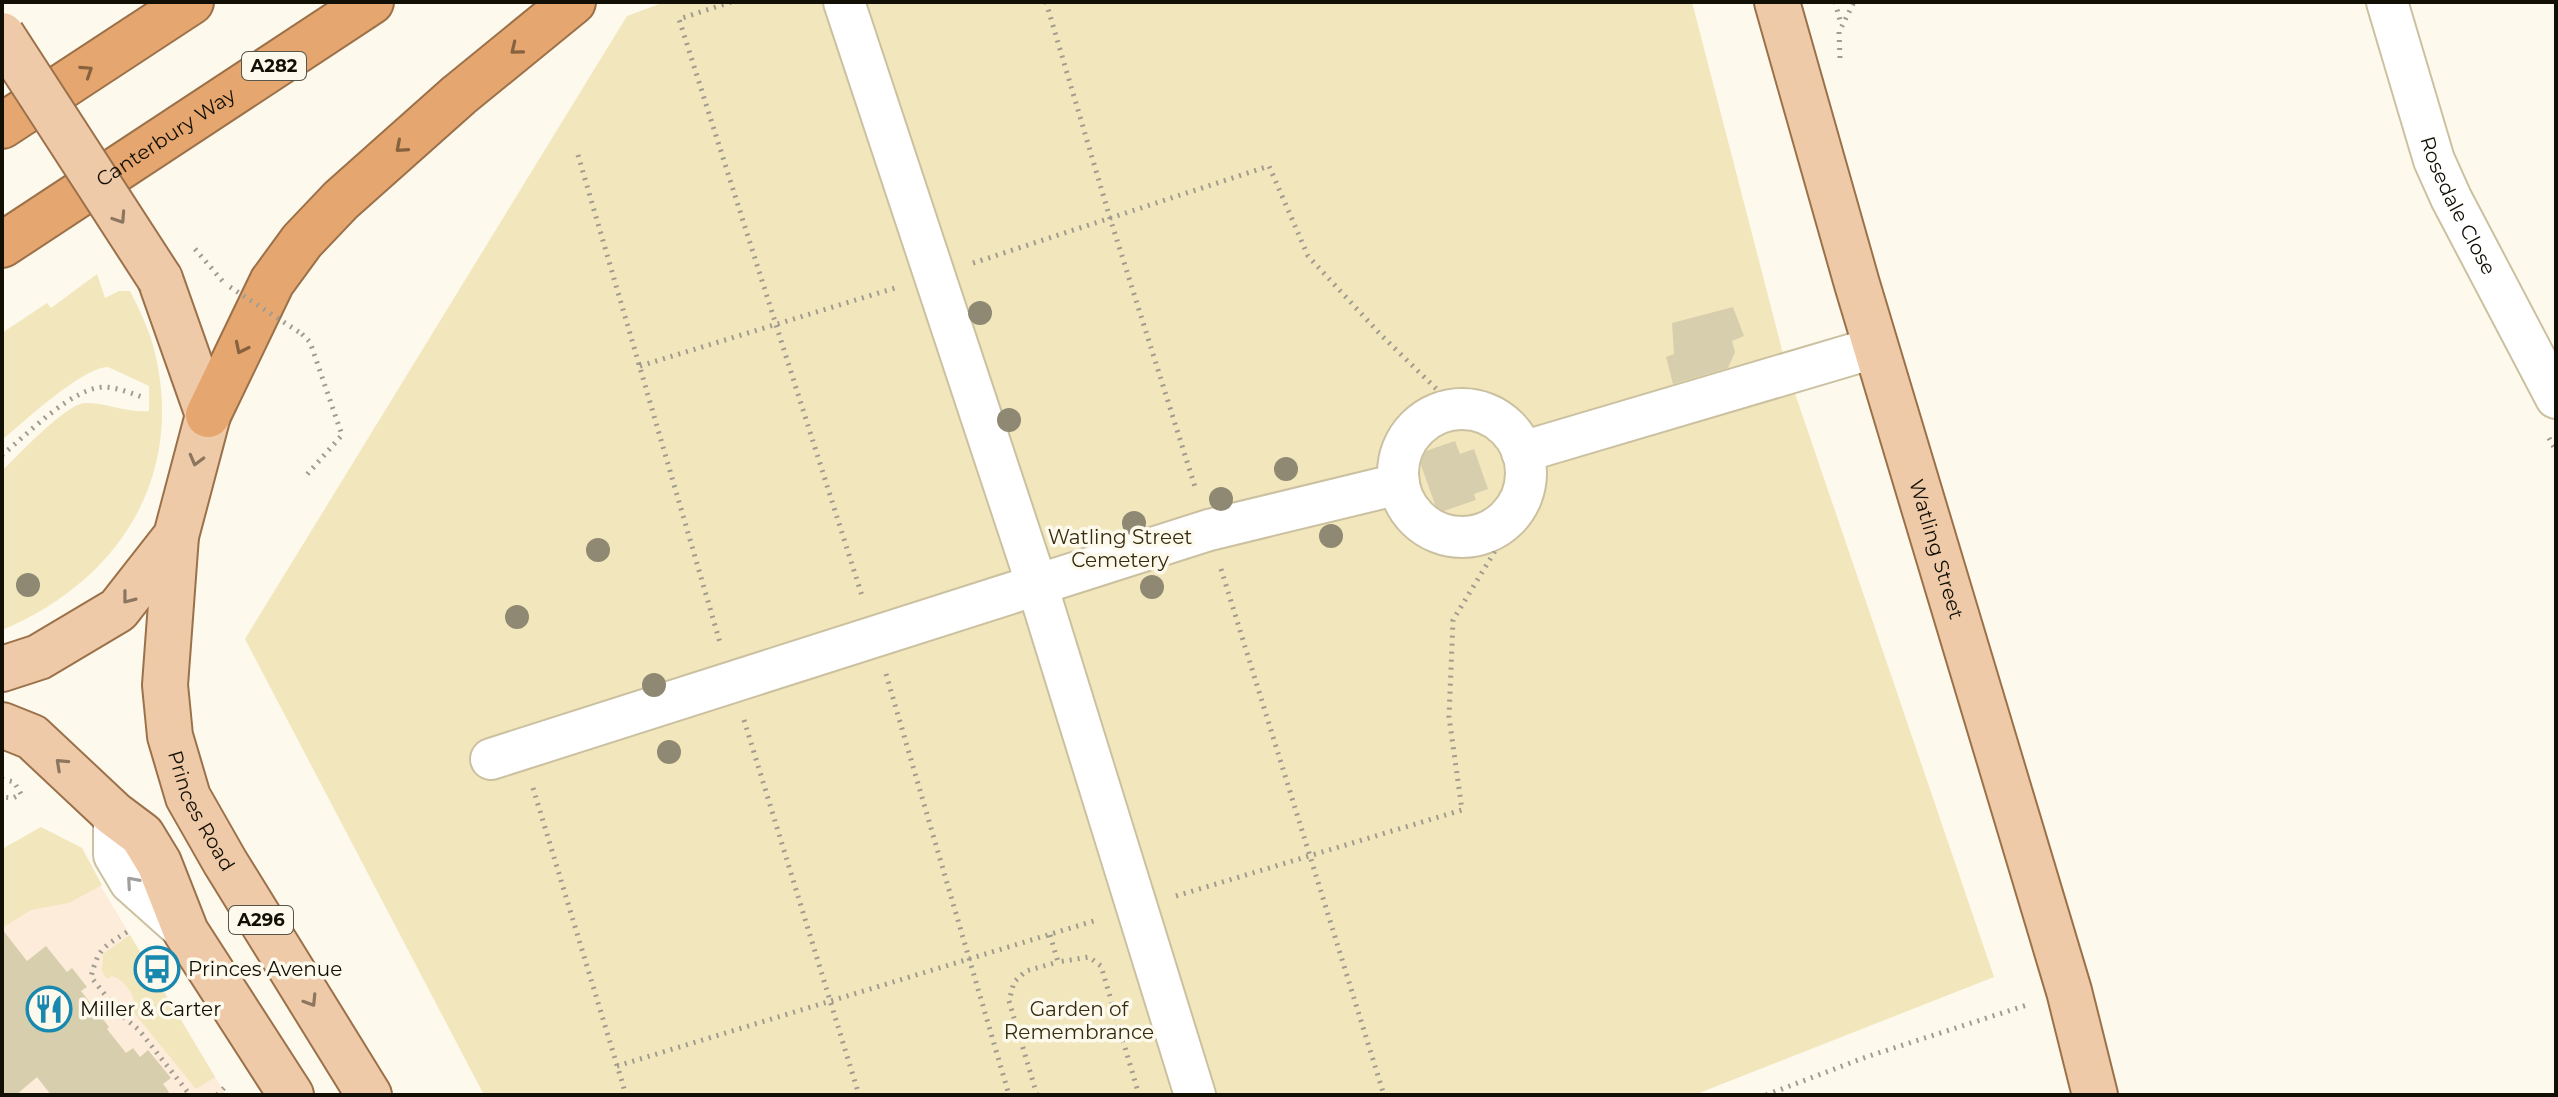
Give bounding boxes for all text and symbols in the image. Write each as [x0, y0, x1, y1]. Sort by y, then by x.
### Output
one-way arrow [511, 39, 525, 54]
road number: A282 [242, 52, 306, 80]
one-way arrow [78, 65, 93, 80]
street label: Canterbury Way [92, 83, 240, 192]
street label: Rosedale Close [2416, 133, 2501, 279]
one-way arrow [395, 137, 410, 152]
one-way arrow [111, 210, 126, 224]
one-way arrow [235, 339, 250, 354]
one-way arrow [189, 452, 205, 466]
street label: Watling Street [1904, 476, 1969, 622]
park label: Watling Street Cemetery [1048, 525, 1192, 572]
one-way arrow [124, 589, 138, 604]
street label: Princes Road [163, 748, 240, 876]
one-way arrow [56, 759, 70, 774]
one-way arrow [127, 876, 142, 891]
road number: A296 [229, 906, 293, 934]
bus stop icon: Princes Avenue [133, 945, 181, 993]
place label: Princes Avenue [188, 957, 342, 981]
restaurant icon: Miller & Carter [25, 985, 73, 1033]
one-way arrow [302, 992, 317, 1007]
place label: Miller & Carter [80, 997, 221, 1021]
park label: Garden of Remembrance [1004, 997, 1154, 1044]

